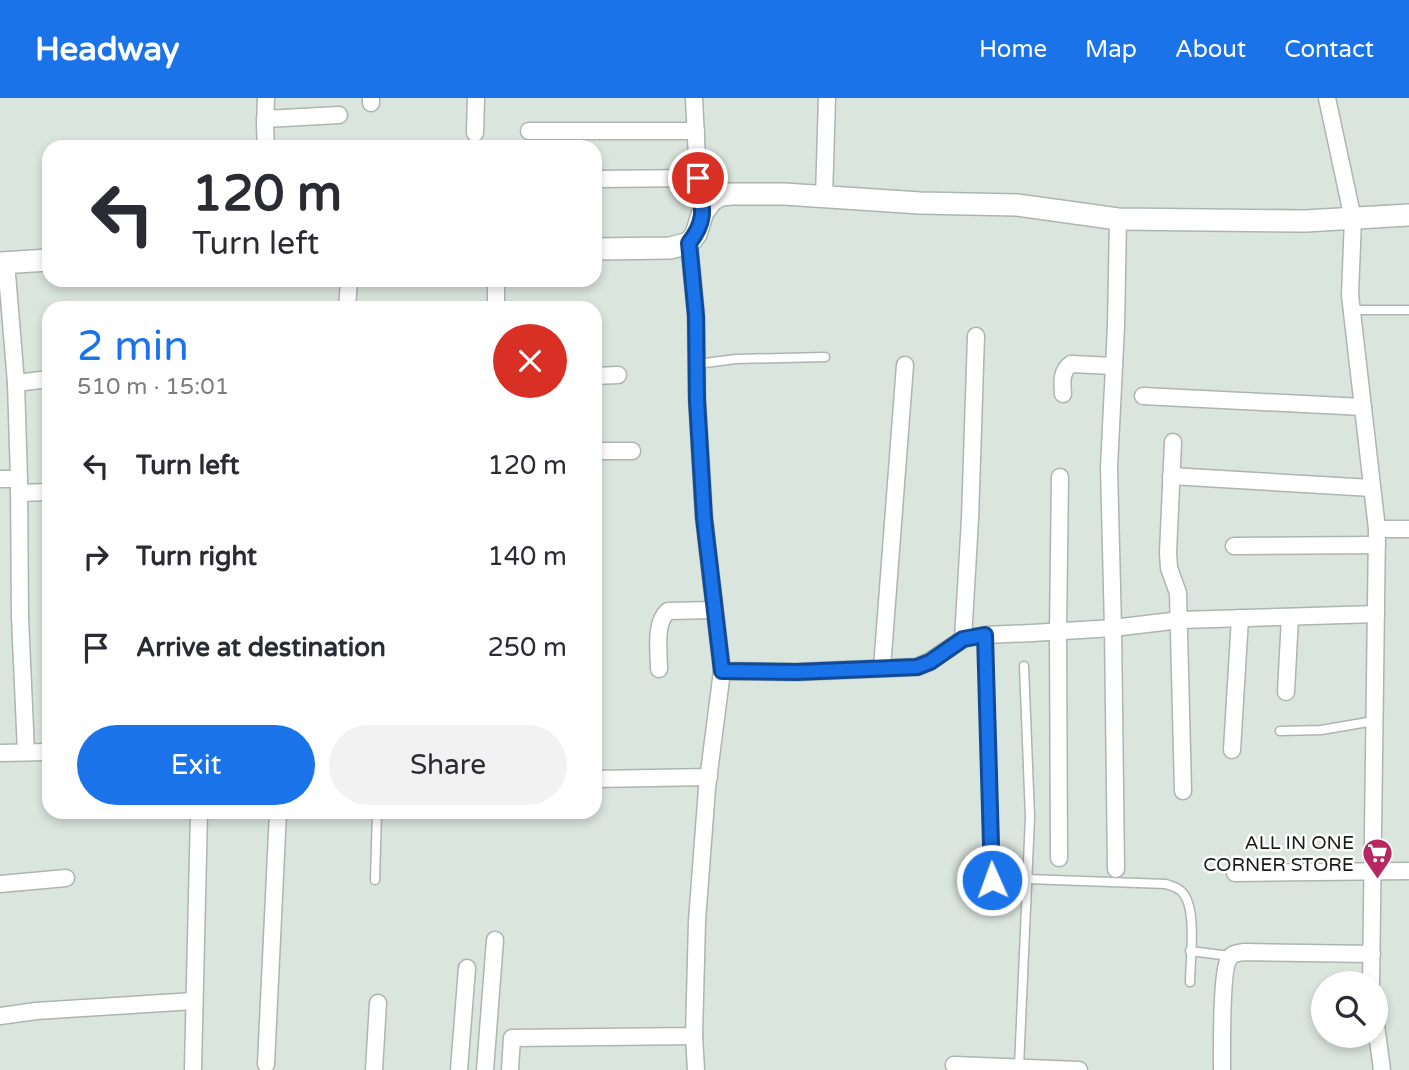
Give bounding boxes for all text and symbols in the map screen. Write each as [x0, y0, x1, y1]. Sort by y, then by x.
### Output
text: Headway [35, 30, 179, 69]
text: Home [979, 35, 1047, 64]
text: Map [1085, 35, 1137, 64]
text: About [1175, 35, 1246, 64]
text: Contact [1284, 35, 1374, 64]
pin [668, 148, 728, 208]
icon: arrive [679, 159, 717, 197]
text: 120 m [192, 165, 342, 224]
icon: left [77, 168, 168, 259]
text: Turn left [192, 225, 319, 263]
text: 2 min [77, 321, 189, 372]
button: close [493, 324, 567, 398]
text: 510 m · 15:01 [77, 373, 229, 401]
icon: left [77, 447, 115, 485]
text: Turn left [136, 450, 239, 481]
text: 120 m [487, 450, 567, 481]
icon: right [77, 538, 115, 576]
text: Turn right [136, 541, 257, 572]
text: 140 m [487, 541, 567, 572]
icon: arrive [77, 629, 115, 667]
text: Arrive at destination [136, 632, 386, 663]
text: 250 m [487, 632, 567, 663]
button: Exit [77, 725, 315, 805]
button: Share [329, 725, 567, 805]
place label: ALL IN ONE CORNER STORE [1203, 832, 1354, 876]
supermarket icon: ALL IN ONE CORNER STORE [1360, 836, 1394, 880]
position arrow [955, 843, 1029, 917]
map controls [1311, 971, 1388, 1048]
button: search [1311, 971, 1388, 1048]

